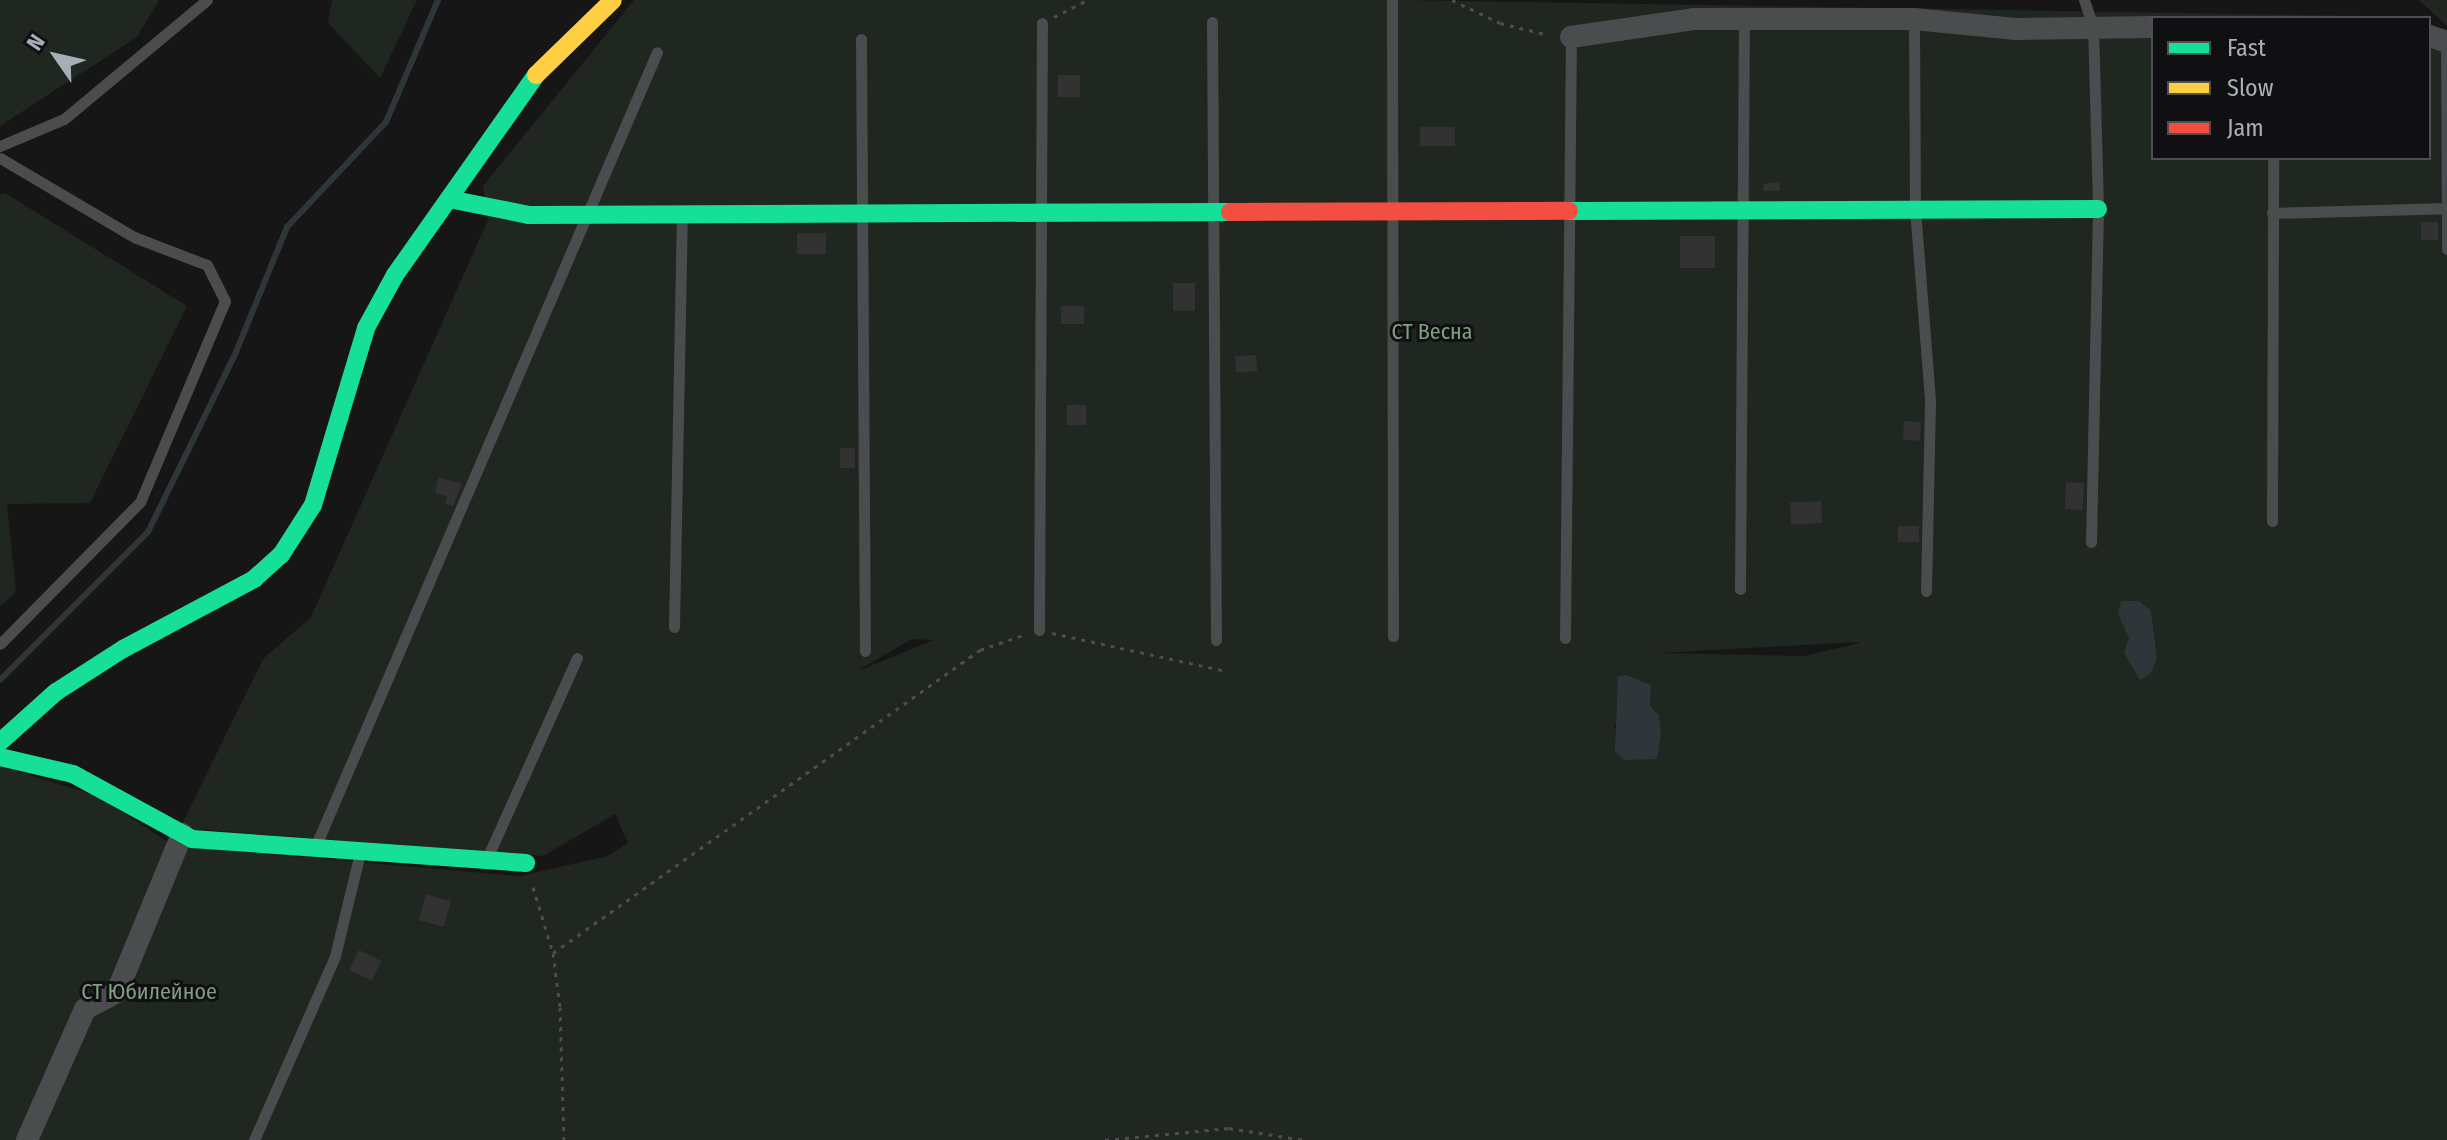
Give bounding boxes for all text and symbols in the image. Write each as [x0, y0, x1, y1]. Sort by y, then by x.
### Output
north arrow [16, 16, 96, 96]
legend [2151, 16, 2431, 160]
text: N [21, 29, 51, 55]
text: Fast [2227, 34, 2266, 62]
text: Slow [2227, 74, 2273, 102]
text: Jam [2227, 114, 2264, 142]
park label: СТ Весна [1391, 319, 1473, 345]
park label: СТ Юбилейное [81, 979, 217, 1005]

